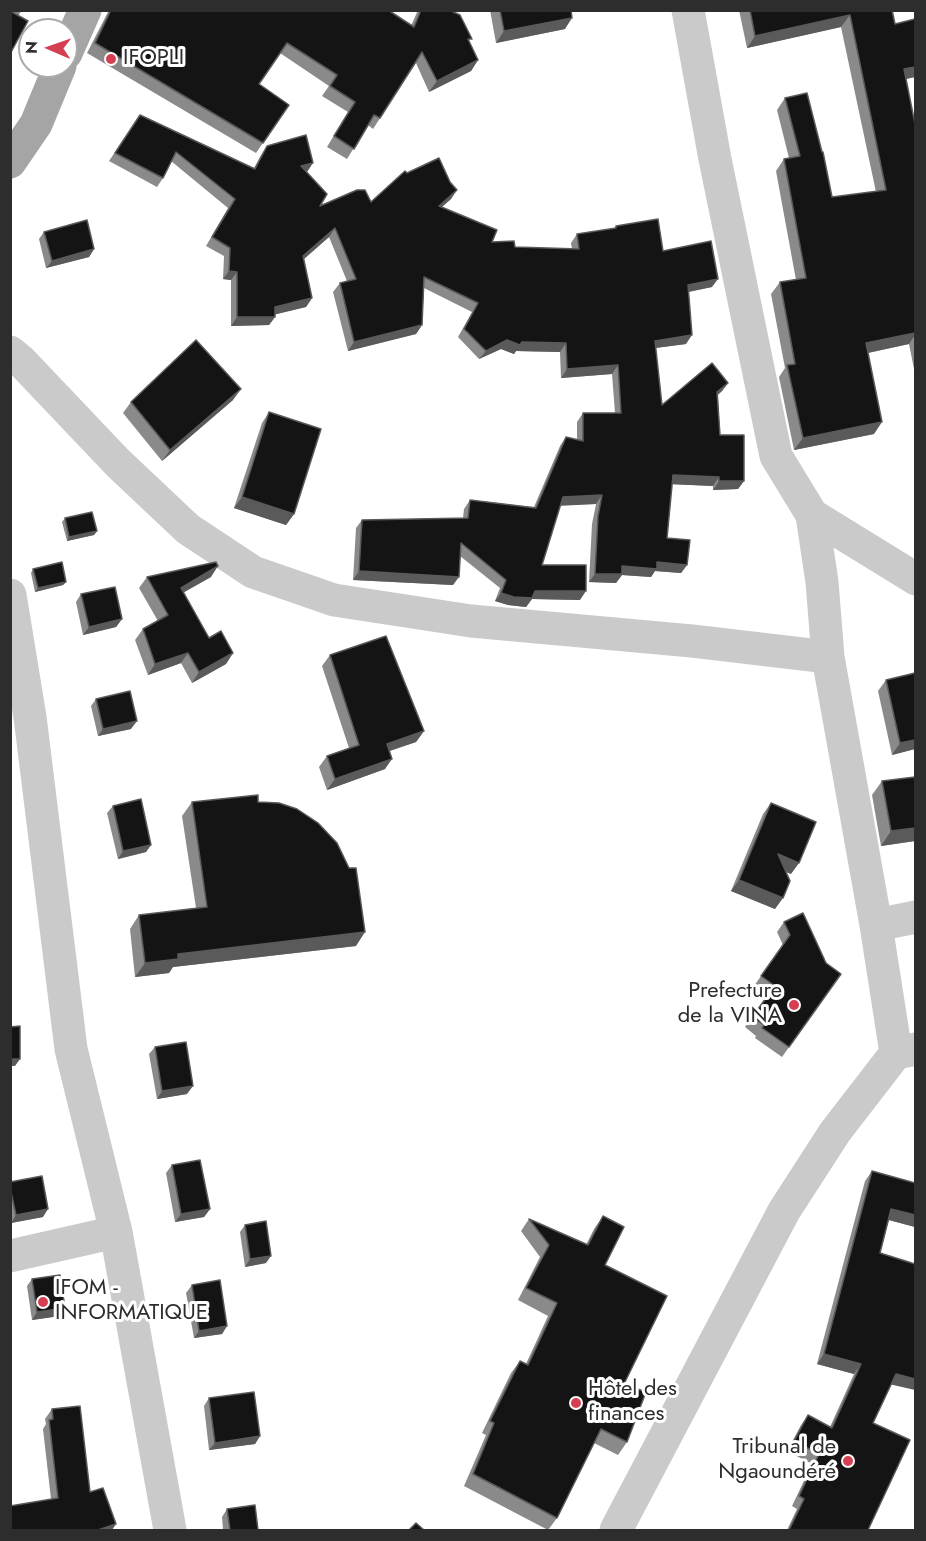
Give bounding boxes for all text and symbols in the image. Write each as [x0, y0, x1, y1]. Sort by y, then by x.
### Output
north arrow [18, 18, 78, 78]
text: N [20, 41, 43, 54]
place label: IFOPLI [123, 46, 184, 72]
marker: IFOPLI [104, 52, 118, 66]
place label: Prefecture de la VINA [678, 979, 782, 1030]
marker: Prefecture de la VINA [787, 998, 801, 1012]
place label: IFOM - INFORMATIQUE [55, 1276, 208, 1328]
marker: IFOM - INFORMATIQUE [36, 1295, 50, 1309]
place label: Hôtel des finances [588, 1377, 677, 1428]
marker: Hôtel des finances [569, 1396, 583, 1410]
place label: Tribunal de Ngaoundéré [718, 1435, 836, 1486]
marker: Tribunal de Ngaoundéré [841, 1454, 855, 1468]

